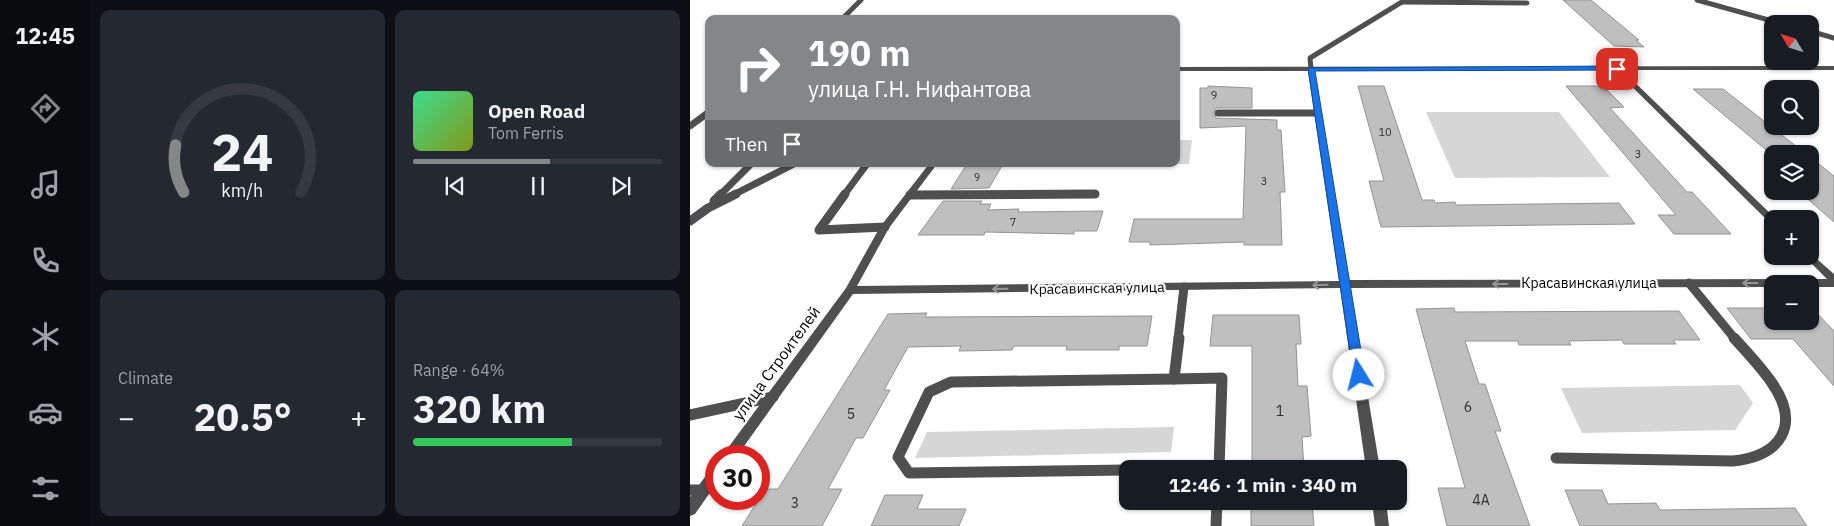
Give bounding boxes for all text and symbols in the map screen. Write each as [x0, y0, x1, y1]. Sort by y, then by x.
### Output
north arrow [1764, 15, 1819, 70]
map controls [1764, 15, 1819, 330]
text: 12:45 [15, 21, 75, 50]
text: 190 m [808, 30, 911, 76]
icon: right [725, 35, 790, 100]
pin [1596, 48, 1638, 90]
icon: arrive [1603, 55, 1631, 83]
text: улица Г.Н. Нифантова [808, 74, 1031, 103]
button: search [1764, 80, 1819, 135]
house number: 9 [1211, 88, 1217, 102]
icon: directions [28, 91, 63, 126]
text: Open Road [488, 99, 585, 123]
text: 24 [211, 118, 274, 185]
text: Tom Ferris [488, 123, 564, 143]
house number: 10 [1378, 125, 1392, 139]
icon: arrive [778, 130, 806, 158]
text: Then [725, 132, 768, 156]
button: layers [1764, 145, 1819, 200]
house number: 3 [1635, 147, 1641, 161]
icon: music [28, 167, 63, 202]
house number: 9 [974, 170, 980, 184]
icon: previous [441, 172, 469, 200]
icon: pause [524, 172, 552, 200]
icon: next [607, 172, 635, 200]
house number: 3 [1261, 174, 1267, 188]
text: km/h [222, 179, 264, 202]
button: + [1764, 210, 1819, 265]
house number: 7 [1010, 215, 1016, 229]
icon: phone [28, 243, 63, 278]
street label: Красавинская улица [1521, 274, 1657, 292]
button: − [1764, 275, 1819, 330]
street label: Красавинская улица [1029, 278, 1165, 298]
one-way arrow [1743, 278, 1759, 288]
one-way arrow [1493, 279, 1509, 289]
one-way arrow [1313, 280, 1329, 289]
one-way arrow [993, 284, 1009, 294]
street label: улица Строителей [728, 302, 824, 424]
icon: climate [28, 319, 63, 354]
position arrow [1332, 348, 1384, 400]
text: Range · 64% [413, 360, 505, 380]
text: Climate [118, 368, 173, 388]
text: 320 km [413, 384, 546, 433]
text: 20.5° [193, 392, 292, 441]
icon: car [28, 395, 63, 430]
house number: 6 [1464, 398, 1472, 416]
text: − [118, 399, 135, 436]
text: + [350, 399, 367, 436]
house number: 1 [1276, 402, 1284, 420]
house number: 5 [847, 405, 855, 423]
speed limit sign: 30 [705, 445, 770, 510]
icon: filters [28, 471, 63, 506]
text: 12:46 · 1 min · 340 m [1169, 473, 1357, 497]
house number: 4А [1472, 491, 1490, 509]
house number: 3 [791, 494, 799, 512]

